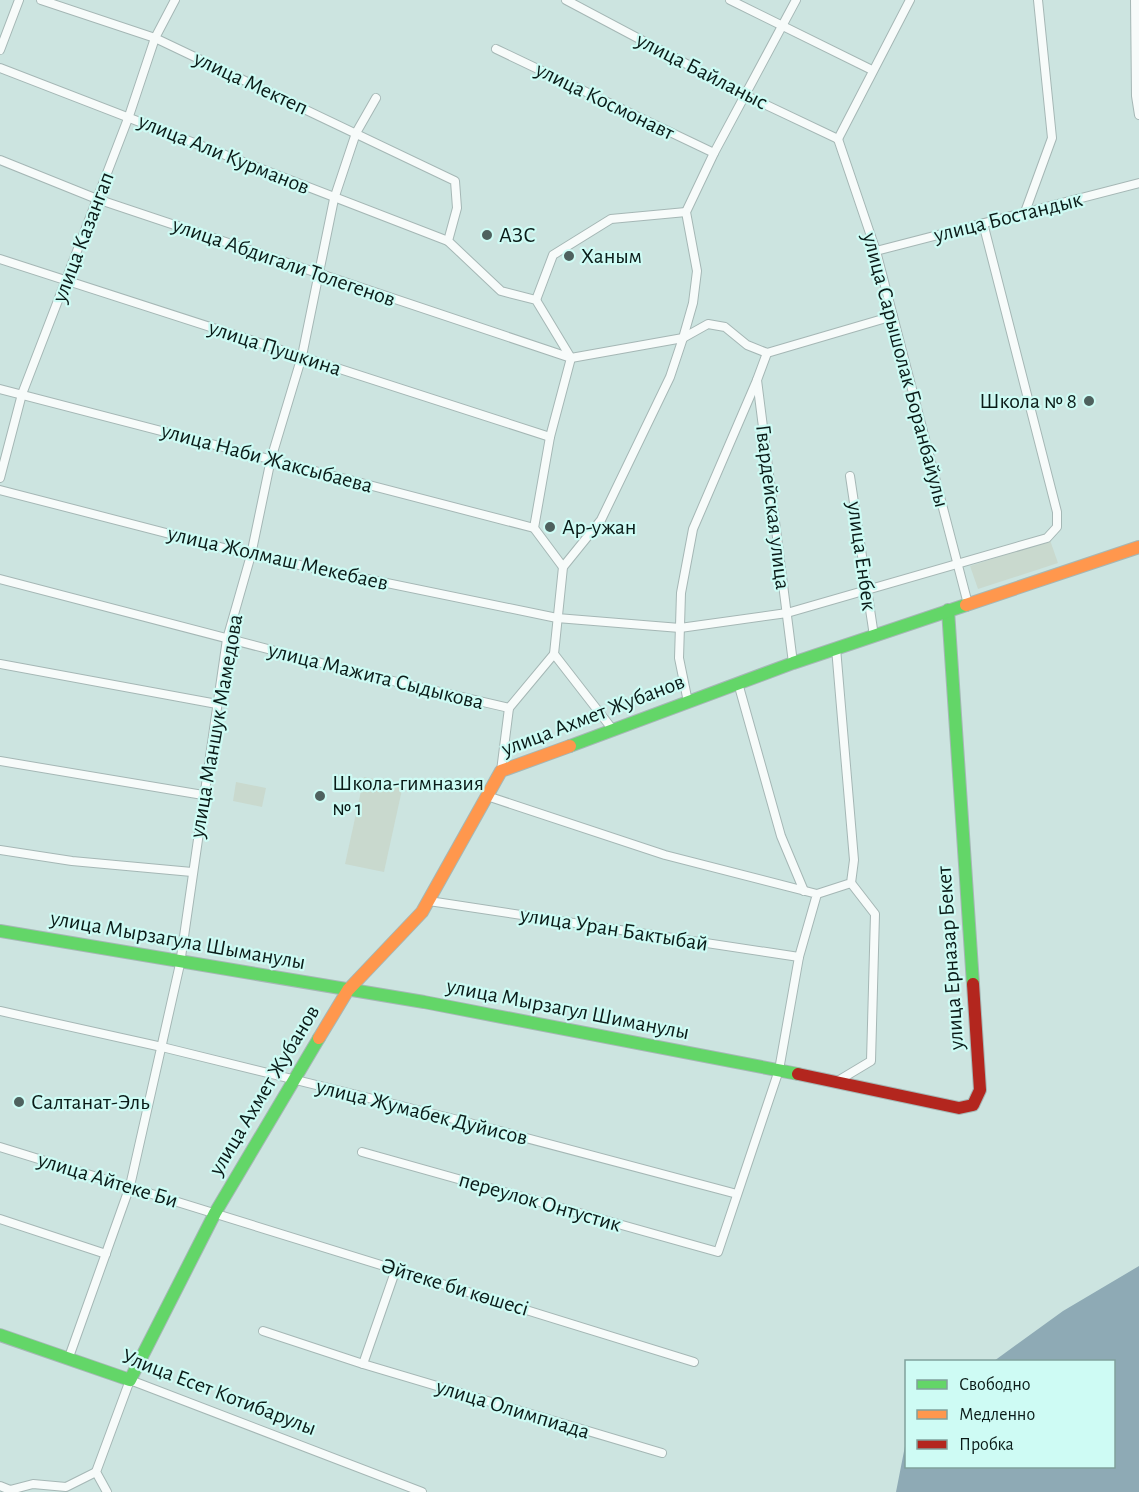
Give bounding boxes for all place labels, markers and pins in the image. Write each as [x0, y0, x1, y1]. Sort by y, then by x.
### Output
place label: АЗС [499, 224, 536, 246]
marker: АЗС [480, 228, 494, 242]
place label: Ханым [581, 245, 642, 267]
marker: Ханым [562, 249, 576, 263]
place label: Школа № 8 [979, 390, 1077, 412]
marker: Школа № 8 [1082, 394, 1096, 408]
place label: Ар-ужан [562, 516, 637, 538]
marker: Ар-ужан [543, 520, 557, 534]
place label: Школа-гимназия № 1 [332, 772, 484, 819]
marker: Школа-гимназия № 1 [313, 789, 327, 803]
place label: Салтанат-Эль [31, 1091, 150, 1113]
marker: Салтанат-Эль [12, 1095, 26, 1109]

